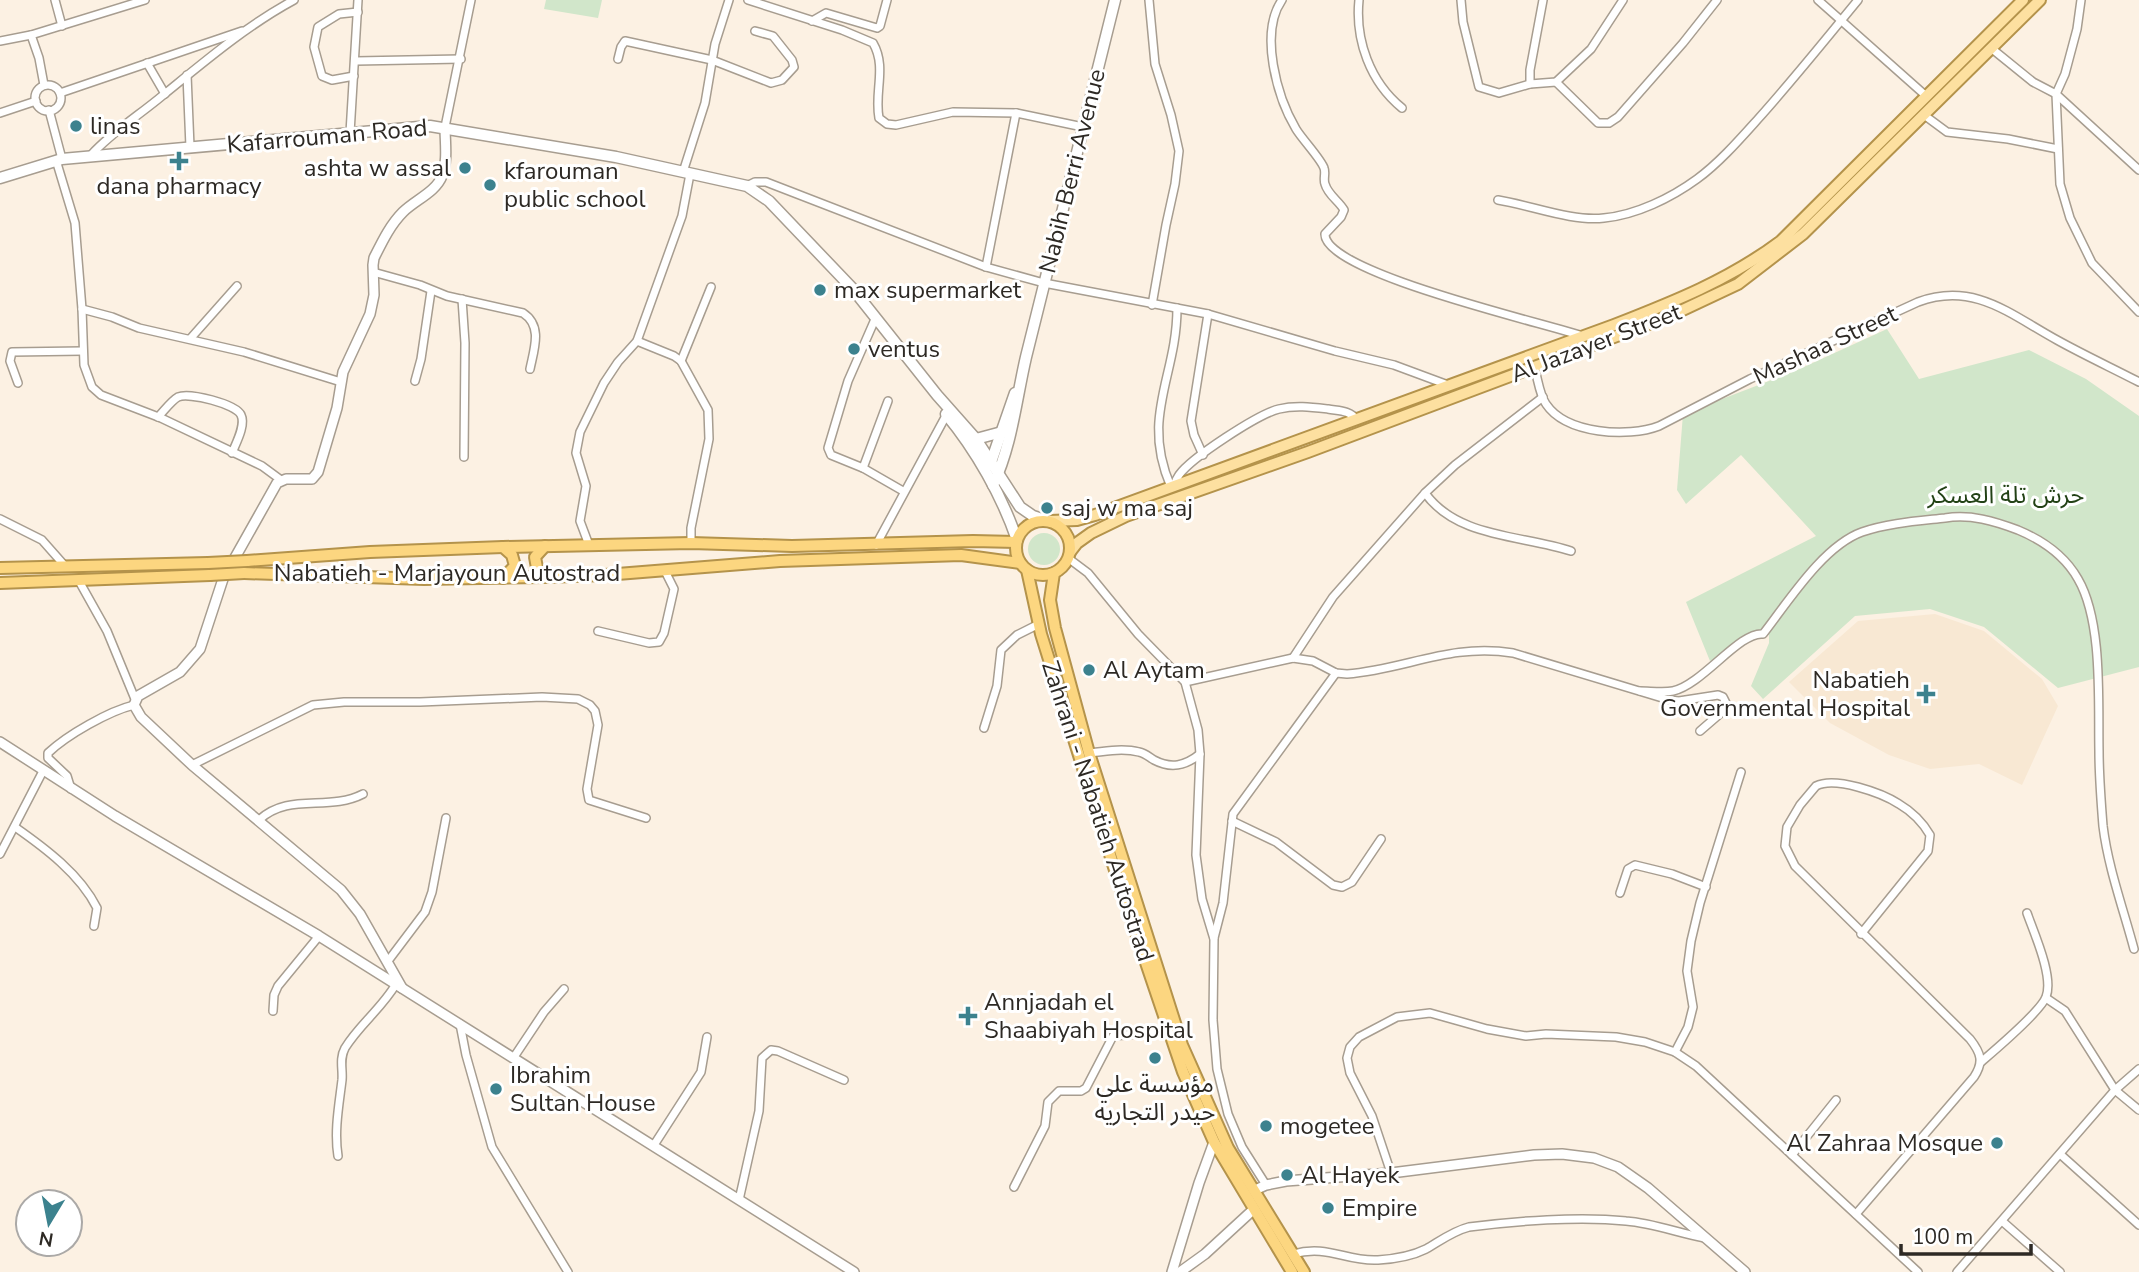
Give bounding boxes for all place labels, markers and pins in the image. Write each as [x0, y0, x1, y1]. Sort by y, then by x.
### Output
place label: linas [90, 110, 141, 142]
marker: linas [68, 118, 84, 134]
place label: ashta w assal [304, 152, 451, 184]
marker: dana pharmacy [171, 153, 187, 169]
place label: kfarouman public school [504, 155, 645, 215]
marker: ashta w assal [457, 160, 473, 176]
place label: dana pharmacy [97, 170, 262, 202]
marker: kfarouman public school [482, 177, 498, 193]
place label: max supermarket [834, 274, 1022, 306]
marker: max supermarket [812, 282, 828, 298]
place label: ventus [868, 333, 940, 365]
marker: ventus [846, 341, 862, 357]
place label: saj w ma saj [1061, 492, 1193, 524]
marker: saj w ma saj [1039, 500, 1055, 516]
place label: Al Aytam [1103, 654, 1205, 686]
marker: Al Aytam [1081, 662, 1097, 678]
place label: Nabatieh Governmental Hospital [1660, 664, 1910, 724]
marker: Nabatieh Governmental Hospital [1916, 684, 1936, 704]
place label: Annjadah el Shaabiyah Hospital [984, 986, 1193, 1046]
marker: Annjadah el Shaabiyah Hospital [958, 1006, 978, 1026]
marker: مؤسسة علي حيدر التجاريه [1147, 1050, 1163, 1066]
place label: Ibrahim Sultan House [510, 1059, 655, 1119]
place label: مؤسسة علي حيدر التجاريه [1095, 1068, 1215, 1128]
marker: Ibrahim Sultan House [488, 1081, 504, 1097]
place label: mogetee [1280, 1110, 1375, 1142]
marker: mogetee [1258, 1118, 1274, 1134]
place label: Al Zahraa Mosque [1786, 1127, 1983, 1159]
marker: Al Zahraa Mosque [1989, 1135, 2005, 1151]
place label: Al Hayek [1301, 1159, 1401, 1191]
marker: Al Hayek [1279, 1167, 1295, 1183]
place label: Empire [1342, 1192, 1417, 1224]
marker: Empire [1320, 1200, 1336, 1216]

